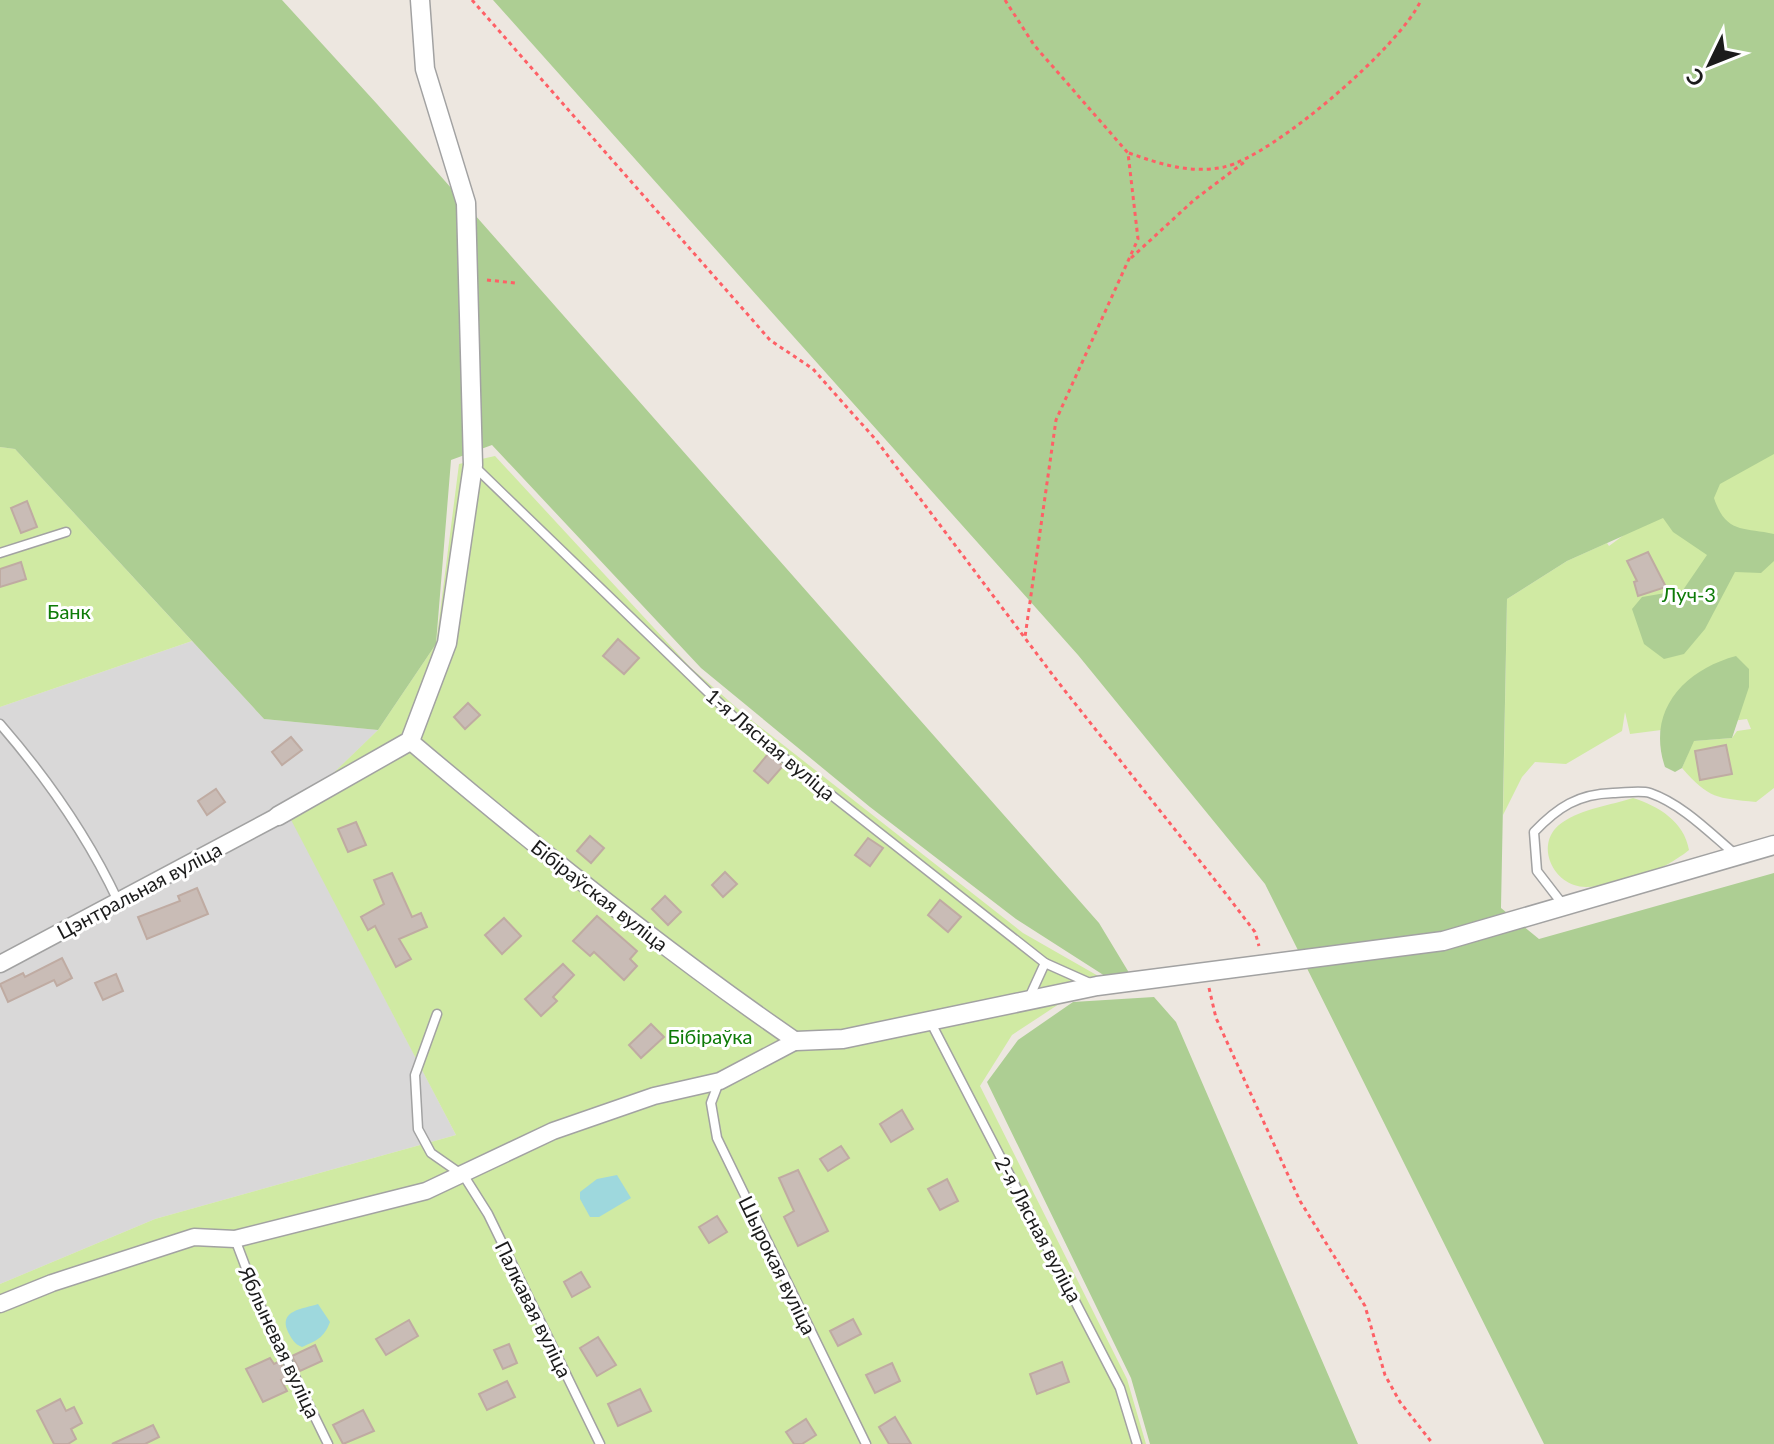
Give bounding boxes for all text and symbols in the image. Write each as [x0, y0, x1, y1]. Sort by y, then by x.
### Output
north arrow [1670, 24, 1750, 104]
text: С [1680, 63, 1710, 93]
park label: Луч-3 [1661, 582, 1716, 606]
park label: Банк [47, 599, 92, 623]
street label: 1-я Лясная вуліца [701, 683, 841, 805]
street label: Бібіраўская вуліца [527, 834, 673, 956]
street label: Цэнтральная вуліца [53, 837, 225, 943]
park label: Бібіраўка [667, 1024, 753, 1048]
street label: 2-я Лясная вуліца [991, 1152, 1087, 1306]
street label: Шырокая вуліца [734, 1192, 822, 1338]
street label: Палкавая вуліца [491, 1237, 577, 1381]
street label: Яблыневая вуліца [234, 1261, 326, 1422]

